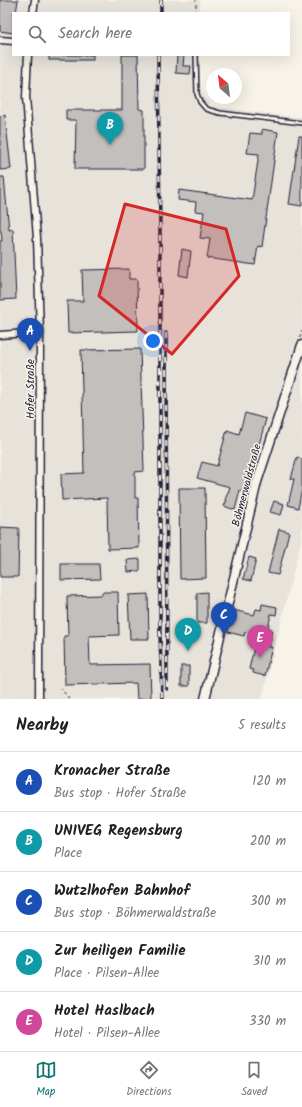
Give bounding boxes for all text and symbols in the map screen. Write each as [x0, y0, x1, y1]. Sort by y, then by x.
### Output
search box [12, 12, 290, 56]
text: Search here [58, 22, 132, 46]
icon: search [26, 23, 48, 45]
north arrow [206, 68, 242, 104]
pin: B [97, 112, 123, 145]
pin: A [17, 318, 43, 351]
your location [143, 331, 163, 351]
street label: Hofer Straße [22, 359, 40, 419]
street label: Böhmerwaldstraße [227, 442, 267, 529]
pin: C [211, 602, 237, 635]
pin: D [175, 618, 201, 651]
pin: E [247, 625, 273, 658]
text: Nearby [16, 712, 68, 739]
text: 5 results [238, 715, 286, 736]
text: Kronacher Straße [54, 759, 170, 783]
text: A [25, 771, 33, 792]
text: 120 m [252, 771, 286, 792]
text: Bus stop · Hofer Straße [54, 783, 186, 804]
text: UNIVEG Regensburg [54, 819, 183, 843]
text: B [25, 831, 33, 852]
text: 200 m [250, 831, 286, 852]
text: Place [54, 843, 82, 864]
text: Wutzlhofen Bahnhof [54, 879, 190, 903]
text: C [25, 891, 33, 912]
text: 300 m [250, 891, 286, 912]
text: Bus stop · Böhmerwaldstraße [54, 903, 216, 924]
text: Zur heiligen Familie [54, 939, 186, 963]
text: D [25, 951, 33, 972]
text: 310 m [252, 951, 286, 972]
text: Place · Pilsen-Allee [54, 963, 159, 984]
text: Hotel Haslbach [54, 999, 155, 1023]
text: E [25, 1011, 33, 1032]
text: 330 m [249, 1011, 286, 1032]
text: Hotel · Pilsen-Allee [54, 1023, 160, 1044]
tab: Map [35, 1059, 57, 1101]
tab: Directions [126, 1059, 172, 1101]
tab: Saved [241, 1059, 267, 1101]

